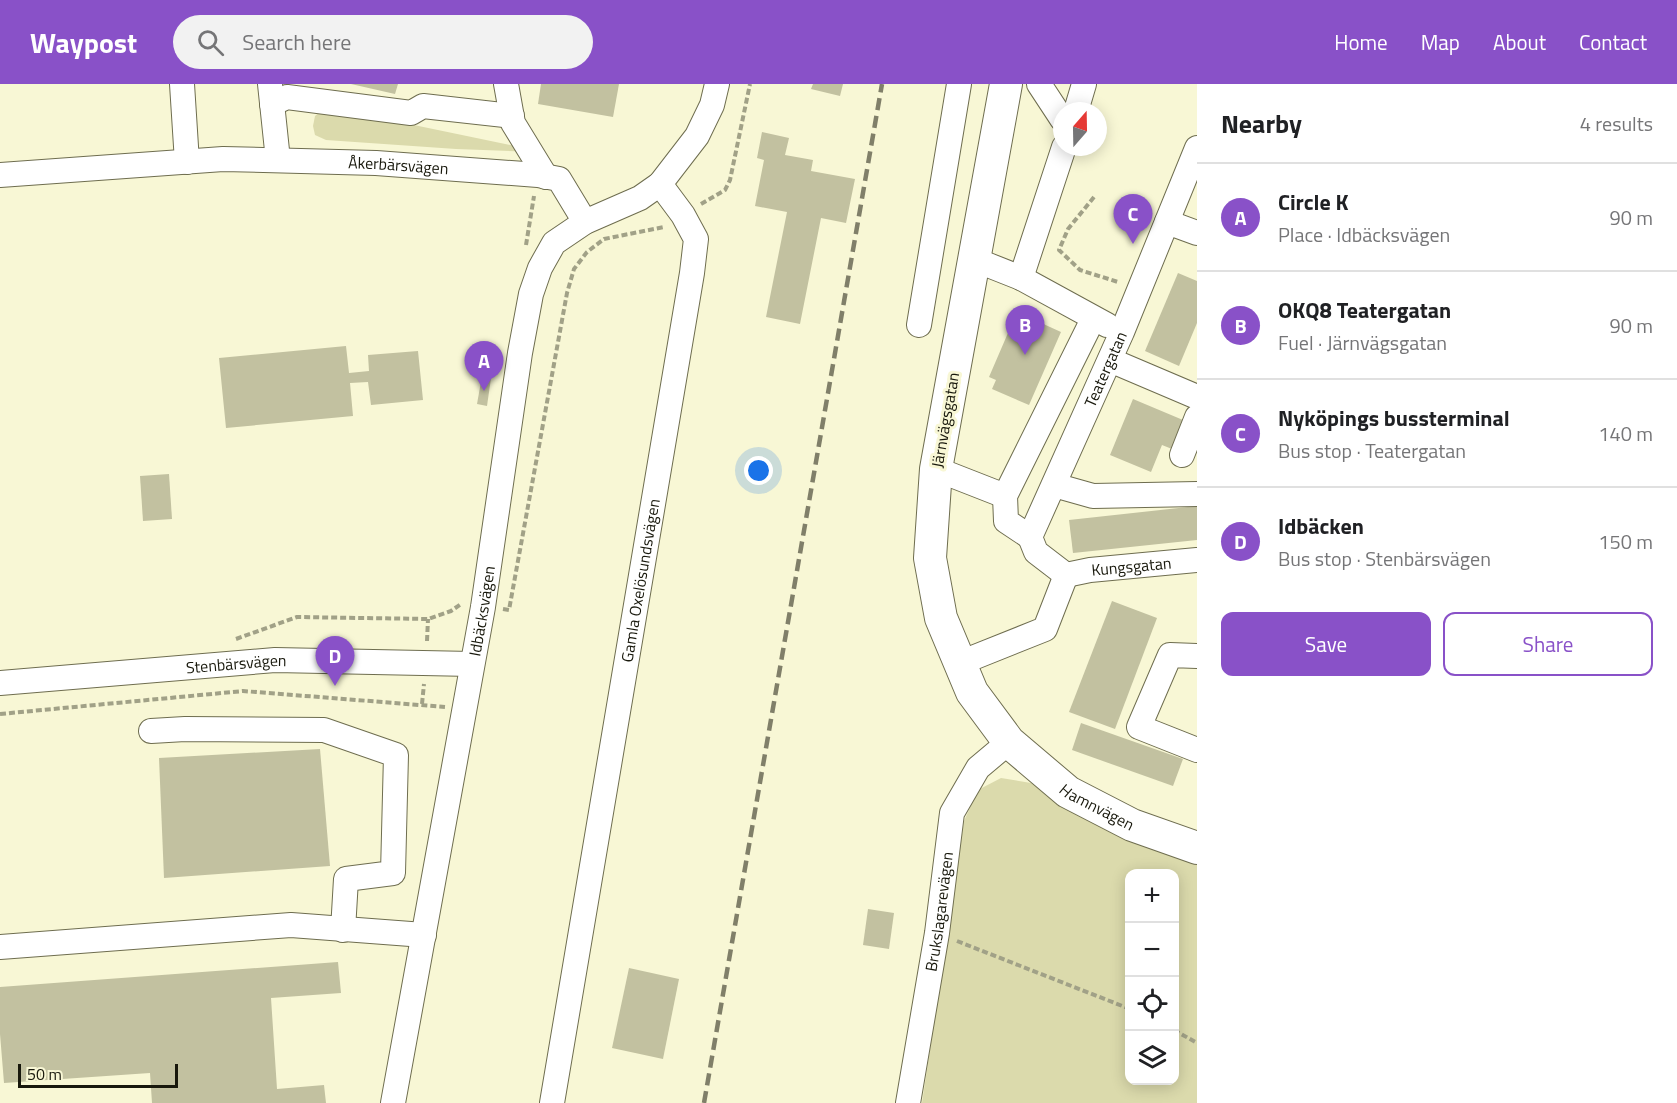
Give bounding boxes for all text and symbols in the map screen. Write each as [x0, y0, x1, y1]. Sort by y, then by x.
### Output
search box [173, 15, 593, 69]
text: Waypost [30, 21, 137, 64]
text: Search here [242, 25, 351, 59]
icon: search [194, 26, 227, 59]
text: Home [1334, 26, 1388, 58]
text: Map [1421, 26, 1460, 58]
text: About [1493, 26, 1546, 58]
text: Contact [1579, 26, 1647, 58]
north arrow [1053, 102, 1107, 156]
text: Nearby [1221, 104, 1302, 143]
text: 4 results [1580, 108, 1653, 139]
street label: Åkerbärsvägen [348, 150, 449, 180]
text: Circle K [1278, 185, 1349, 219]
pin: C [1114, 194, 1152, 244]
text: A [1234, 202, 1247, 233]
text: 90 m [1609, 202, 1653, 233]
text: Place · Idbäcksvägen [1278, 219, 1450, 250]
text: OKQ8 Teatergatan [1278, 293, 1451, 327]
pin: B [1006, 306, 1044, 355]
text: B [1234, 310, 1247, 341]
text: 90 m [1609, 310, 1653, 341]
street label: Teatergatan [1078, 327, 1133, 411]
text: Fuel · Järnvägsgatan [1278, 327, 1447, 358]
pin: A [464, 342, 504, 391]
street label: Järnvägsgatan [925, 370, 965, 470]
text: Nyköpings bussterminal [1278, 401, 1510, 435]
text: C [1235, 418, 1246, 449]
text: 140 m [1598, 418, 1653, 449]
text: Bus stop · Teatergatan [1278, 435, 1466, 466]
your location [744, 456, 773, 485]
street label: Gamla Oxelösundsvägen [615, 497, 666, 664]
text: Idbäcken [1278, 509, 1364, 543]
text: D [1234, 526, 1247, 557]
text: 150 m [1598, 526, 1653, 557]
text: Bus stop · Stenbärsvägen [1278, 543, 1491, 574]
street label: Kungsgatan [1090, 550, 1172, 582]
street label: Idbäcksvägen [462, 564, 501, 658]
button: Save [1221, 612, 1431, 676]
button: Share [1443, 612, 1653, 676]
pin: D [316, 636, 354, 686]
street label: Stenbärsvägen [185, 648, 287, 679]
street label: Hamnvägen [1054, 778, 1139, 836]
street label: Brukslagarevägen [919, 850, 959, 973]
map controls [1125, 869, 1179, 1085]
button: + [1125, 869, 1179, 923]
button: − [1125, 923, 1179, 977]
button: locate [1125, 977, 1179, 1031]
button: layers [1125, 1031, 1179, 1085]
scale bar [18, 1061, 178, 1088]
text: 50 m [27, 1062, 62, 1086]

